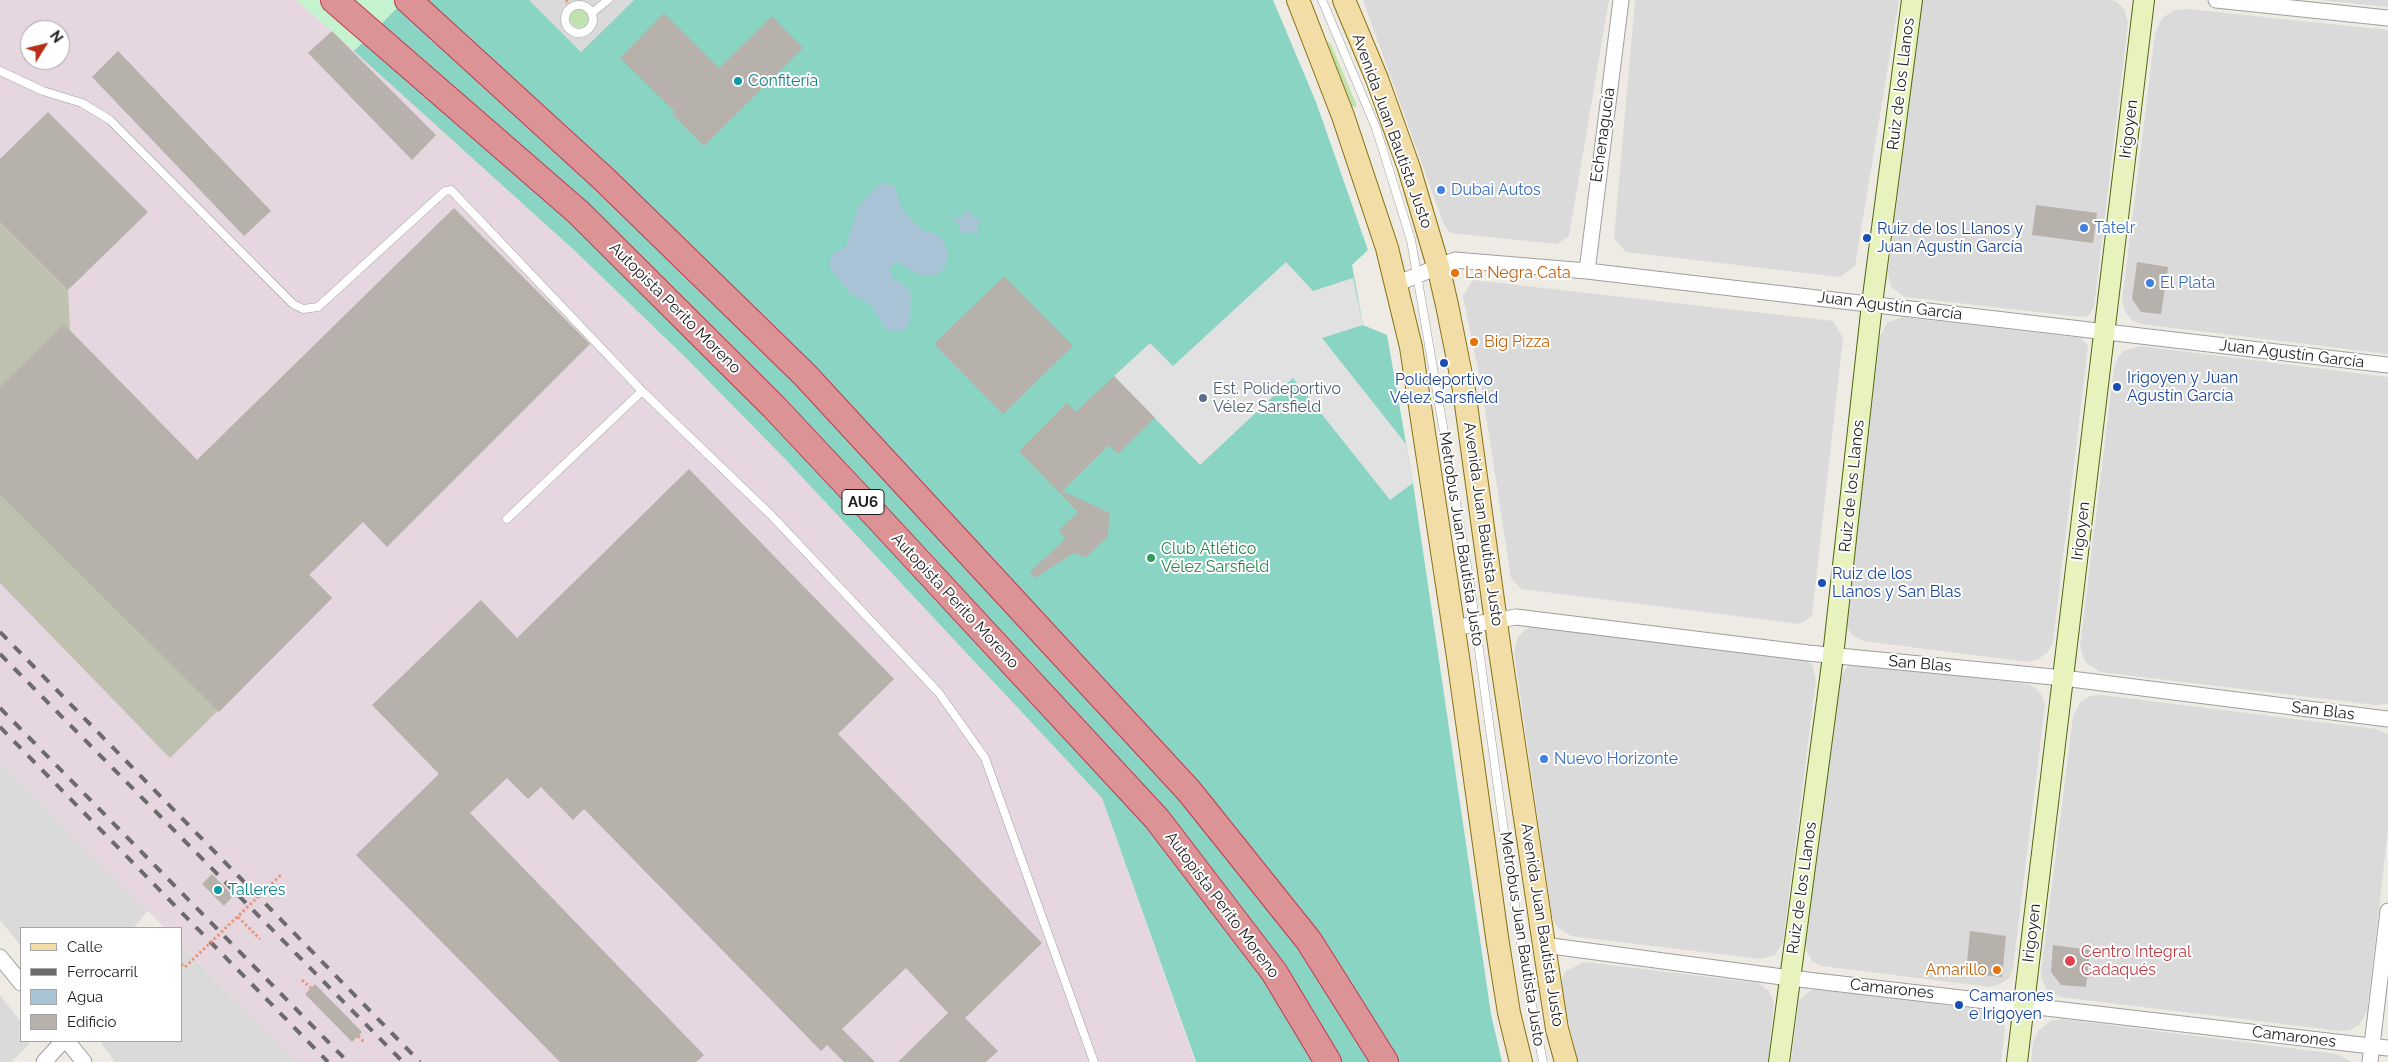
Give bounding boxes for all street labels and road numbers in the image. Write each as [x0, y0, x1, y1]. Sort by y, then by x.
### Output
street label: Ruiz de los Llanos [1883, 17, 1919, 151]
street label: Avenida Juan Bautista Justo [1348, 31, 1436, 231]
street label: Echenagucía [1587, 86, 1619, 184]
street label: Irigoyen [2116, 98, 2142, 160]
street label: Autopista Perito Moreno [605, 238, 745, 378]
street label: Juan Agustín García [1817, 288, 1963, 324]
street label: Juan Agustín García [2219, 336, 2365, 372]
street label: Ruiz de los Llanos [1835, 419, 1869, 553]
street label: Avenida Juan Bautista Justo [1459, 421, 1507, 627]
street label: Metrobus Juan Bautista Justo [1435, 430, 1487, 648]
road number: AU6 [842, 490, 884, 514]
street label: Irigoyen [2068, 500, 2094, 562]
street label: Autopista Perito Moreno [887, 529, 1023, 673]
street label: San Blas [1888, 652, 1952, 676]
street label: San Blas [2290, 698, 2356, 724]
street label: Ruiz de los Llanos [1783, 821, 1821, 955]
street label: Avenida Juan Bautista Justo [1516, 822, 1568, 1028]
street label: Autopista Perito Moreno [1161, 828, 1283, 982]
street label: Metrobus Juan Bautista Justo [1496, 830, 1548, 1048]
street label: Irigoyen [2019, 902, 2045, 964]
street label: Camarones [1849, 975, 1935, 1003]
street label: Camarones [2251, 1022, 2337, 1052]

